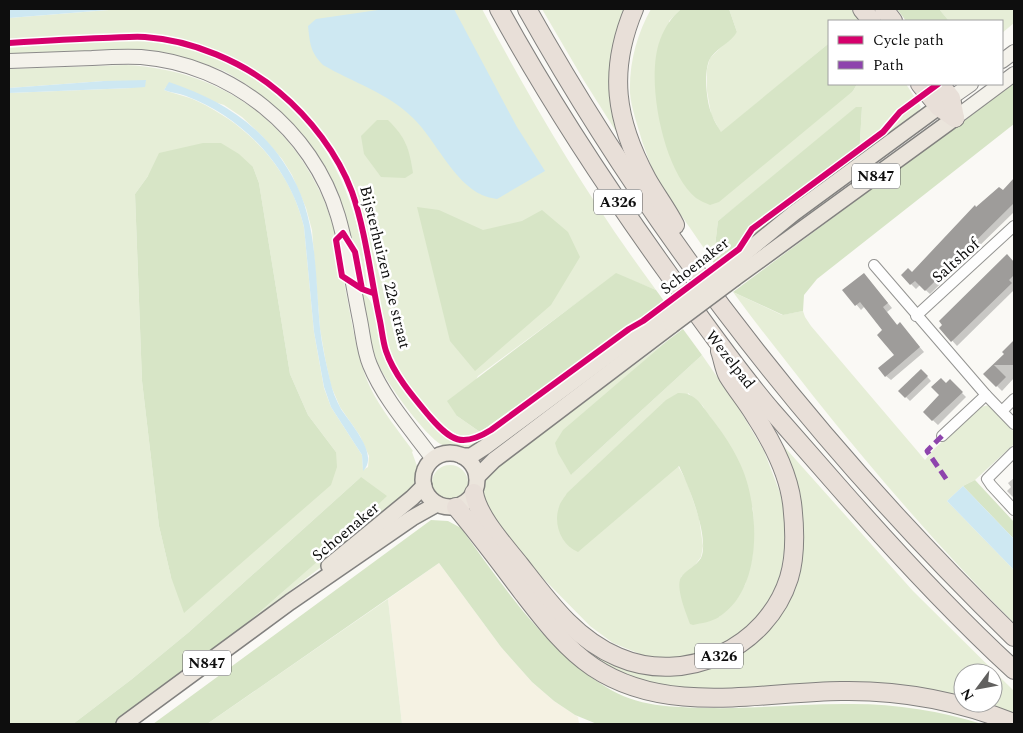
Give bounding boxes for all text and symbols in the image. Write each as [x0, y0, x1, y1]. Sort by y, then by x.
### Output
legend [828, 20, 1003, 85]
text: Cycle path [873, 29, 944, 52]
text: Path [873, 54, 904, 77]
road number: N847 [852, 164, 900, 188]
street label: Bijsterhuizen 22e straat [353, 183, 417, 352]
road number: A326 [594, 190, 642, 214]
street label: Schoenaker [655, 231, 734, 300]
street label: Saltshof [926, 232, 986, 289]
street label: Wezelpad [700, 325, 761, 394]
street label: Schoenaker [307, 496, 385, 567]
road number: A326 [695, 644, 743, 668]
road number: N847 [183, 650, 231, 676]
north arrow [953, 663, 1003, 713]
text: N [955, 684, 979, 705]

